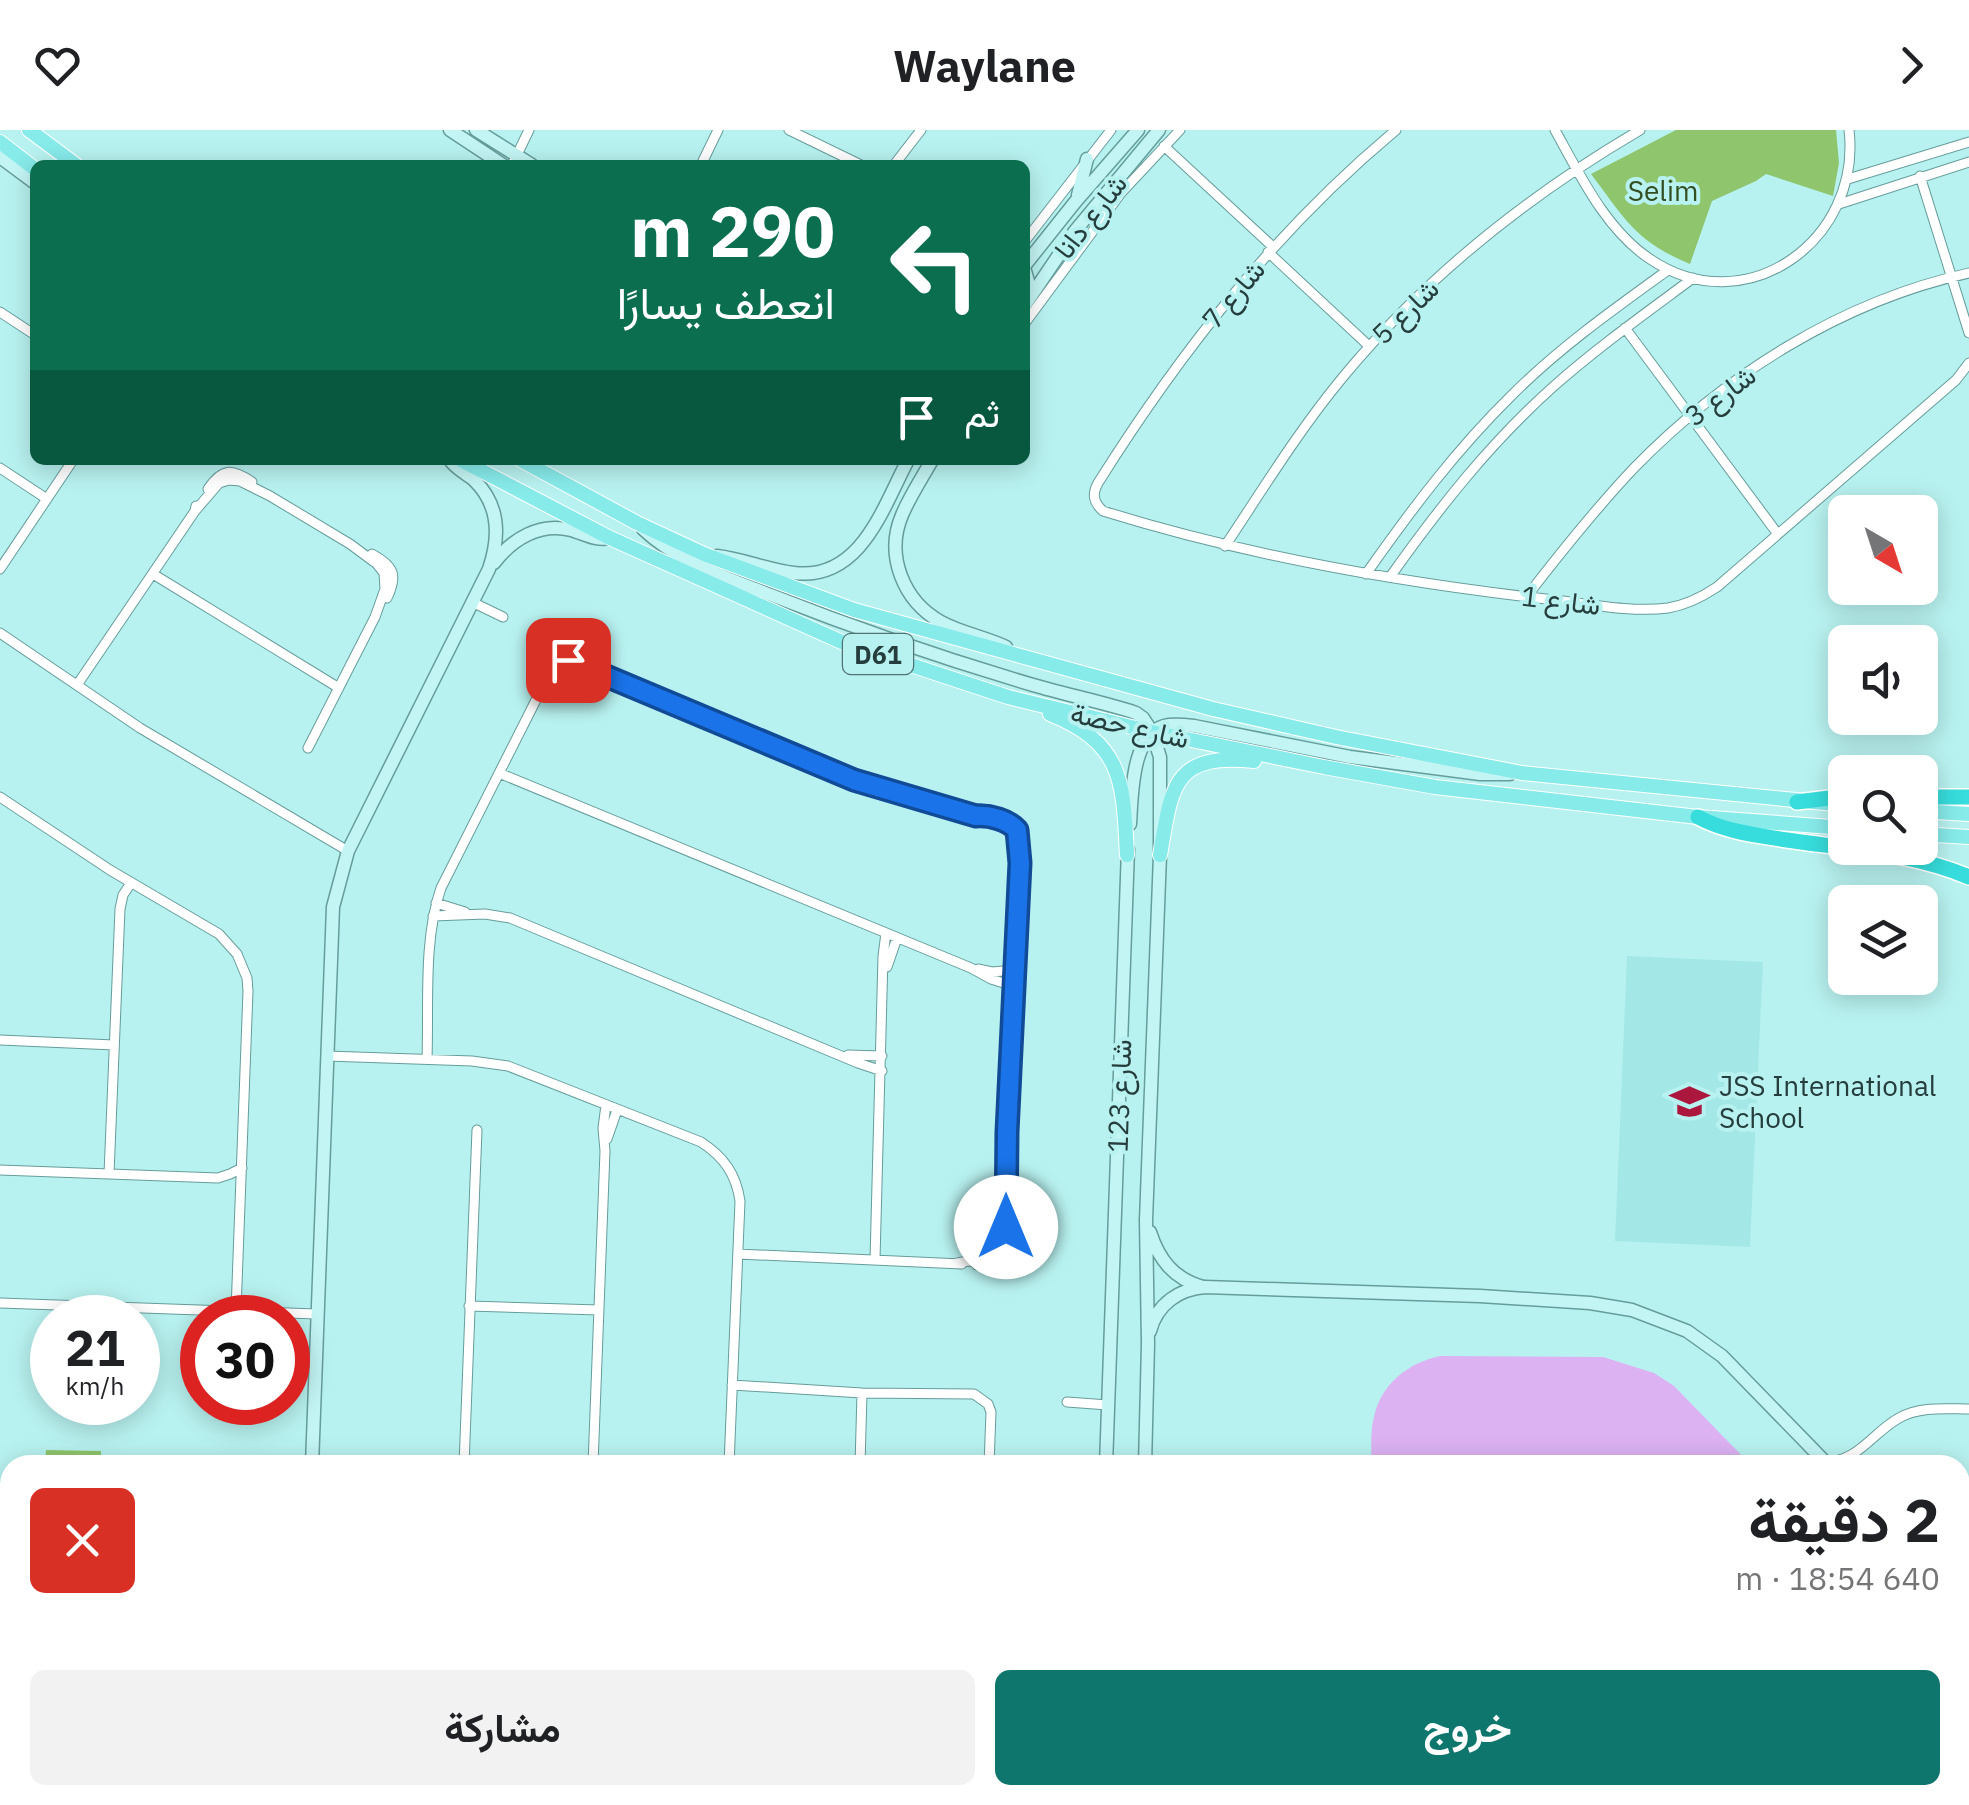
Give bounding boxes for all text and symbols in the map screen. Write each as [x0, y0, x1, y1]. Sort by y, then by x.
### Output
text: Waylane [893, 36, 1076, 94]
icon: heart [30, 38, 85, 93]
icon: forward [1884, 38, 1939, 93]
street label: شارع دانا [1045, 166, 1136, 267]
park label: Selim [1628, 172, 1698, 209]
text: 290 m [630, 185, 835, 276]
icon: left [870, 200, 1000, 330]
street label: شارع 7 [1193, 252, 1274, 337]
street label: شارع 5 [1363, 270, 1447, 353]
text: انعطف يسارًا [617, 273, 835, 331]
street label: شارع 3 [1677, 356, 1764, 435]
text: ثم [964, 388, 1000, 437]
icon: arrive [889, 390, 944, 445]
north arrow [1828, 495, 1938, 605]
map controls [1828, 495, 1938, 995]
street label: شارع 1 [1519, 577, 1603, 624]
pin [526, 618, 611, 703]
button: sound [1828, 625, 1938, 735]
icon: arrive [541, 633, 596, 688]
road number: D61 [843, 634, 913, 674]
street label: شارع حصة [1067, 693, 1193, 758]
button: search [1828, 755, 1938, 865]
button: layers [1828, 885, 1938, 995]
street label: شارع 123 [1099, 1039, 1140, 1153]
place label: JSS International School [1719, 1067, 1936, 1136]
school or university icon: JSS International School [1668, 1080, 1710, 1122]
position arrow [954, 1175, 1058, 1279]
speed limit sign: 30 [180, 1295, 310, 1425]
text: 21 [65, 1315, 125, 1380]
text: km/h [66, 1369, 124, 1402]
text: 2 دقيقة [1748, 1480, 1940, 1559]
button: close [30, 1488, 135, 1593]
text: 640 m · 18:54 [1735, 1557, 1940, 1599]
button: مشاركة [30, 1670, 975, 1785]
button: خروج [995, 1670, 1940, 1785]

